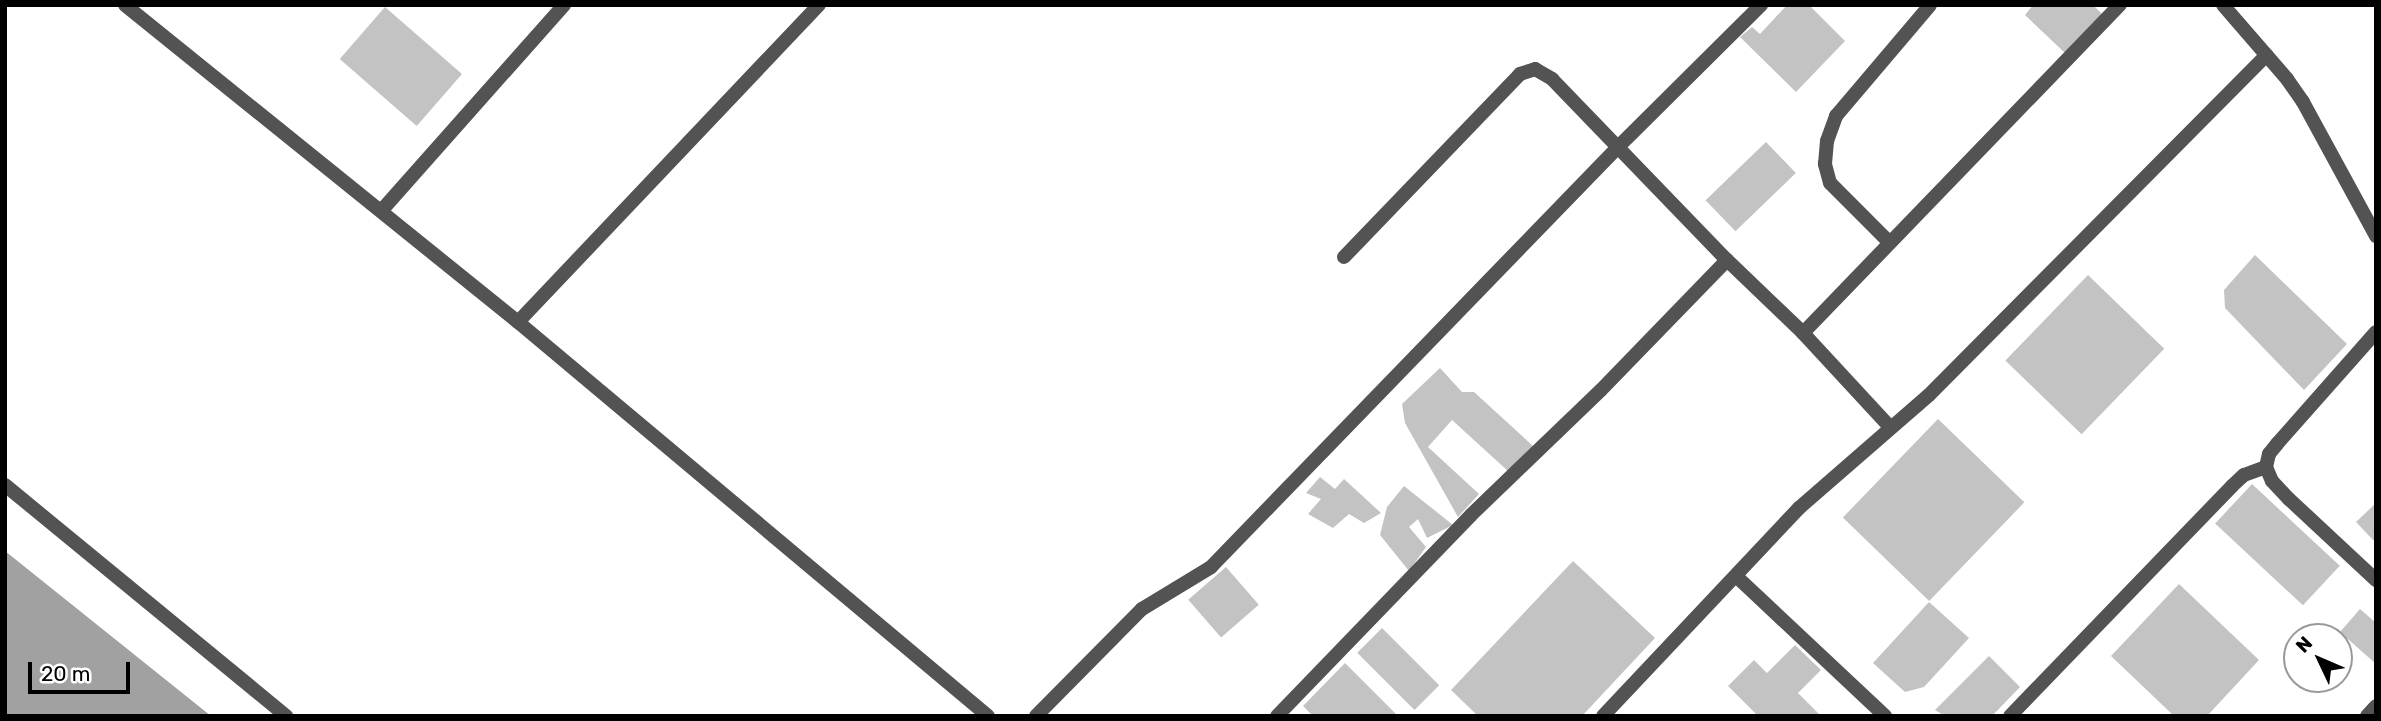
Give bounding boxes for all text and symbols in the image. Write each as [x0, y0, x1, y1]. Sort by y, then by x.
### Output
north arrow [2283, 623, 2353, 693]
text: N [2291, 632, 2317, 657]
scale bar [32, 648, 133, 692]
text: 20 m [41, 661, 90, 686]

